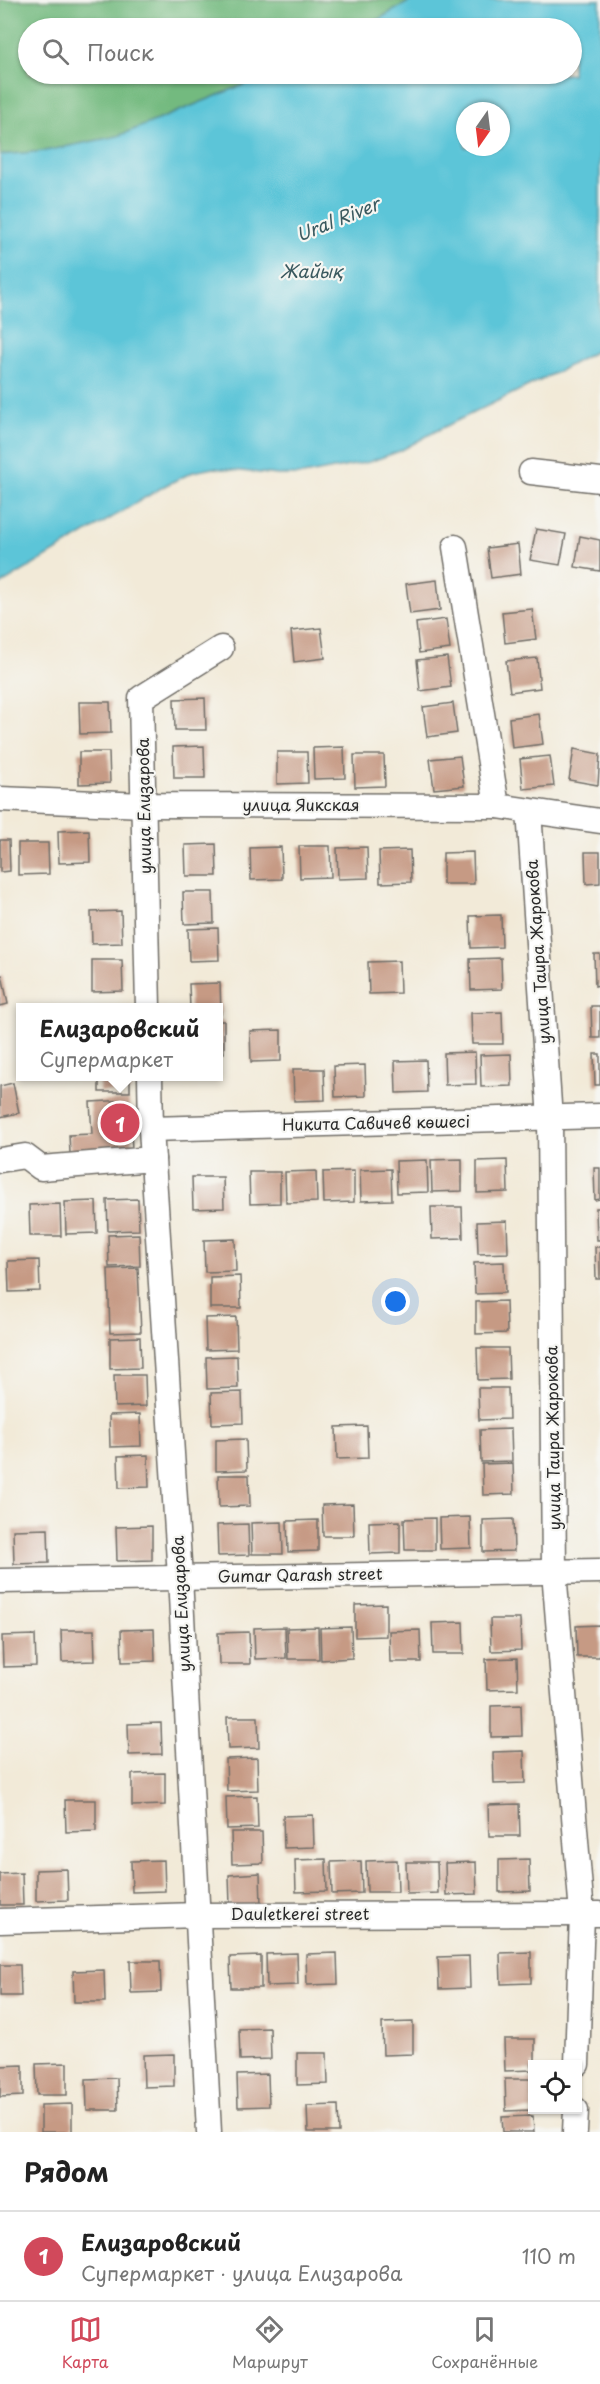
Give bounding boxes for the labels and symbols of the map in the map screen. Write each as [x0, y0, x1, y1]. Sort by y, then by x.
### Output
north arrow [456, 102, 510, 156]
water label: Ural River [292, 189, 386, 248]
water label: Жайық [280, 257, 345, 284]
street label: улица Елизарова [130, 738, 156, 874]
street label: улица Яикская [242, 792, 360, 816]
street label: улица Таира Жарокова [519, 859, 555, 1045]
pin: 1 [100, 1100, 140, 1146]
street label: Никита Савичев көшесі [282, 1108, 470, 1136]
your location [381, 1287, 410, 1316]
street label: улица Таира Жарокова [538, 1345, 566, 1531]
street label: улица Елизарова [164, 1535, 196, 1673]
street label: Gumar Qarash street [217, 1561, 383, 1587]
street label: Dauletkerei street [231, 1901, 370, 1925]

